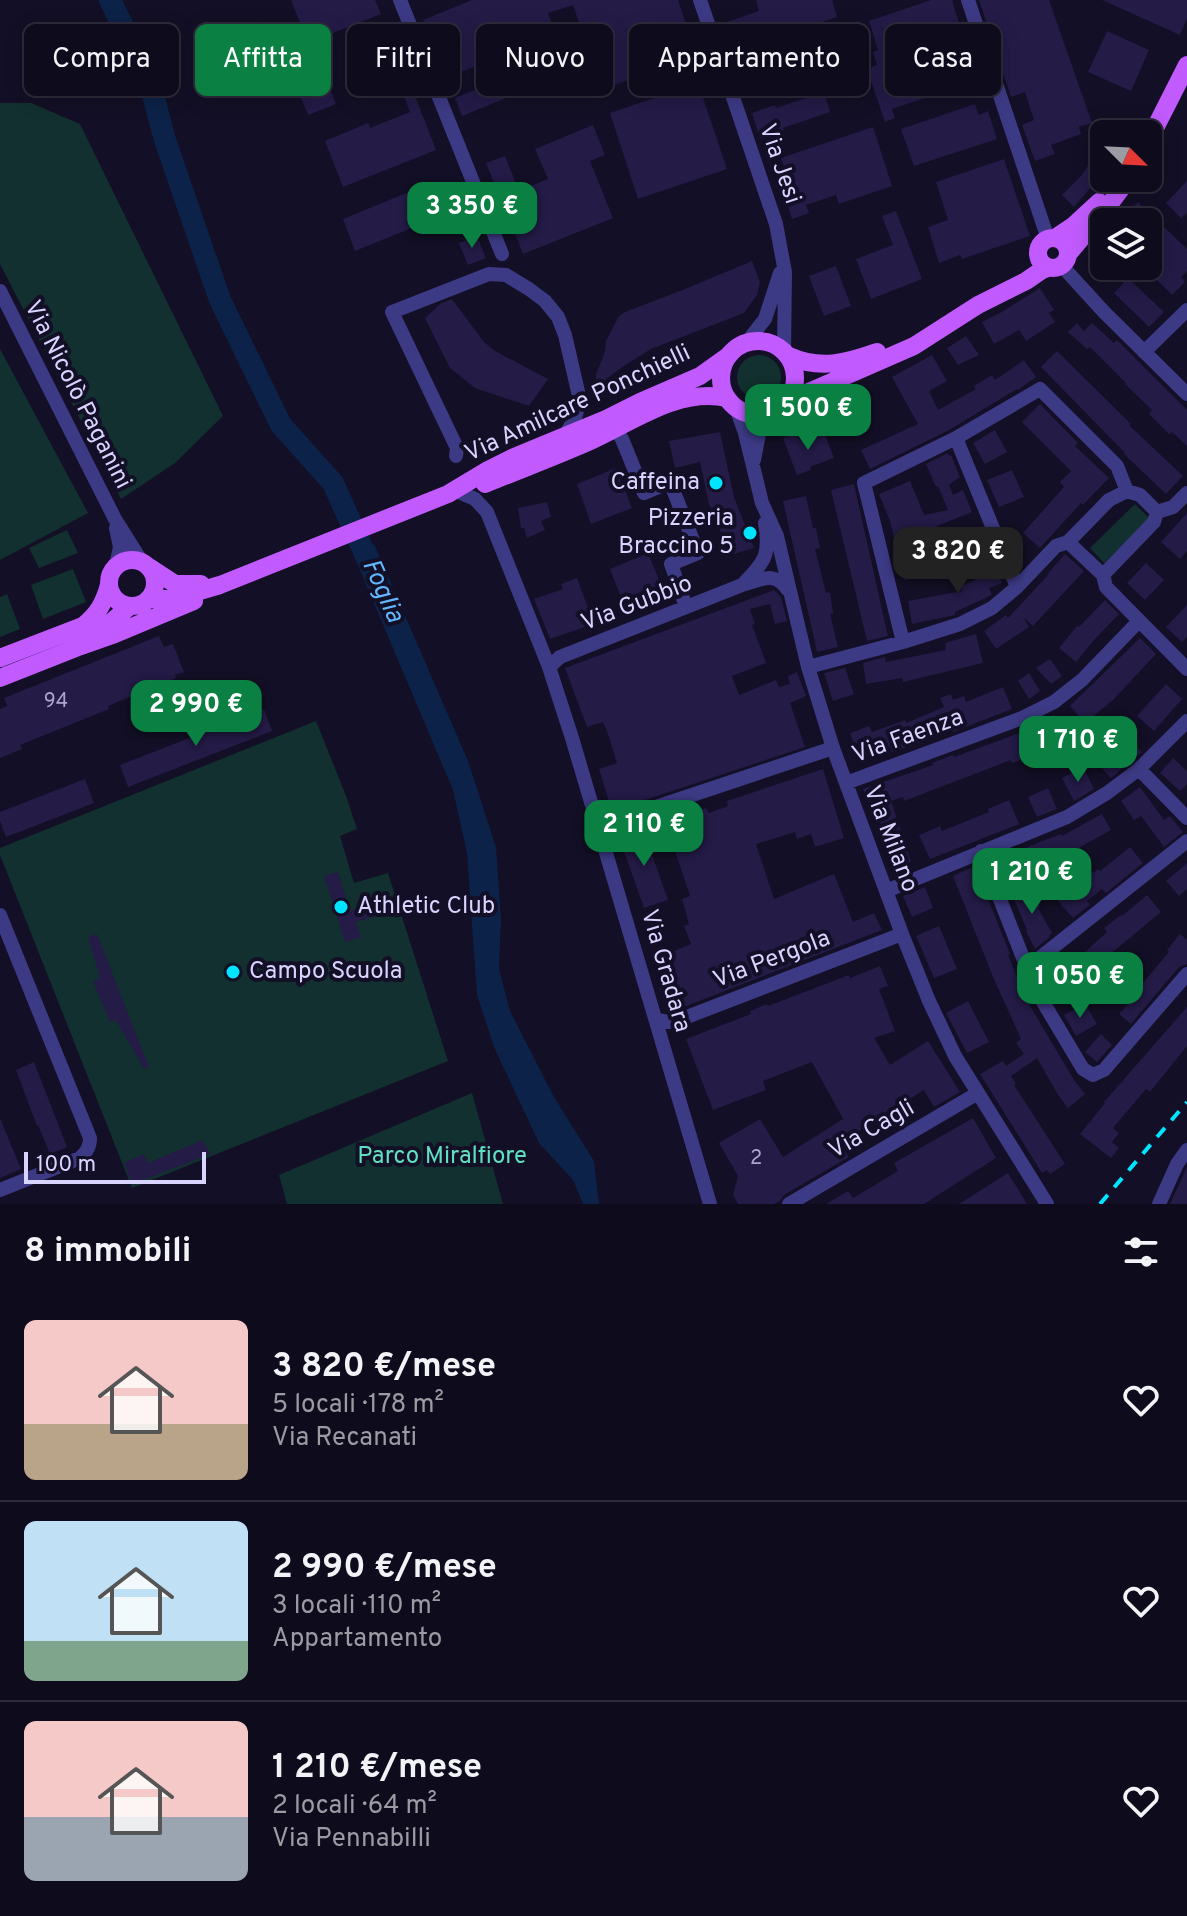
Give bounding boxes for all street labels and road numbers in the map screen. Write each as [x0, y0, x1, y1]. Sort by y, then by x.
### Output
street label: Via Jesi [751, 120, 807, 208]
street label: Via Nicolò Paganini [17, 296, 137, 494]
street label: Via Amilcare Ponchielli [460, 339, 696, 469]
street label: Via Gubbio [577, 569, 697, 639]
street label: Via Faenza [848, 703, 968, 771]
street label: Via Milano [856, 781, 924, 897]
street label: Via Gradara [633, 906, 697, 1036]
street label: Via Pergola [709, 924, 835, 996]
street label: Via Cagli [824, 1093, 920, 1167]

